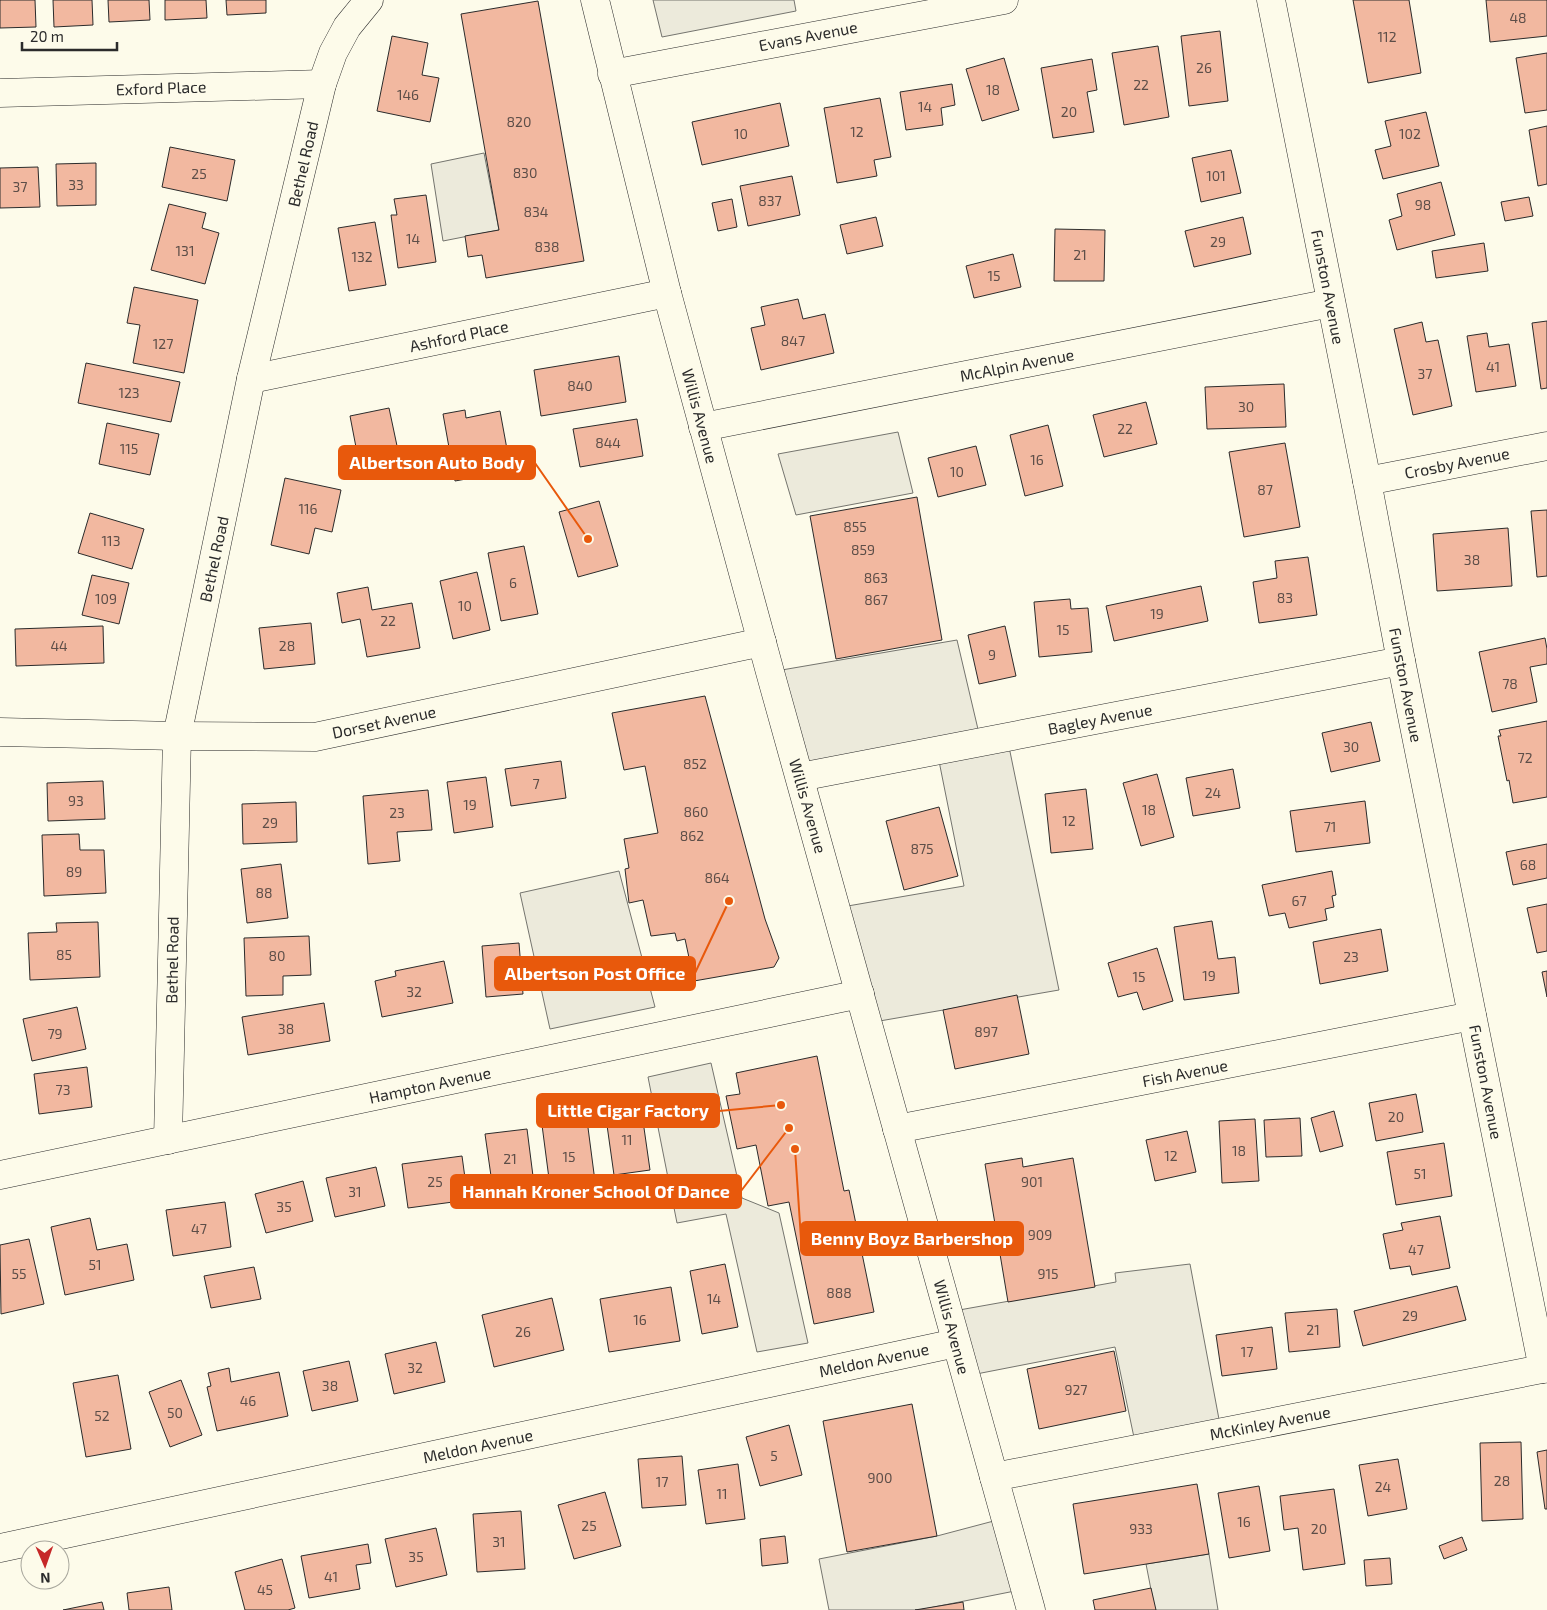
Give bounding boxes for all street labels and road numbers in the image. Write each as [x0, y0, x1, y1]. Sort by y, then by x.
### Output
street label: Evans Avenue [757, 17, 859, 54]
street label: Exford Place [115, 76, 207, 99]
street label: Bethel Road [283, 119, 322, 209]
street label: Funston Avenue [1308, 228, 1349, 346]
street label: Ashford Place [408, 316, 510, 355]
street label: McAlpin Avenue [958, 344, 1076, 385]
street label: Willis Avenue [679, 366, 722, 465]
street label: Crosby Avenue [1403, 443, 1511, 482]
street label: Bethel Road [195, 514, 232, 604]
street label: Funston Avenue [1386, 626, 1427, 744]
street label: Bagley Avenue [1046, 699, 1154, 738]
street label: Dorset Avenue [330, 701, 438, 742]
street label: Willis Avenue [786, 756, 831, 855]
street label: Bethel Road [161, 916, 182, 1004]
street label: Funston Avenue [1466, 1023, 1507, 1141]
street label: Fish Avenue [1140, 1055, 1229, 1090]
street label: Hampton Avenue [367, 1062, 493, 1107]
street label: Willis Avenue [931, 1277, 974, 1376]
street label: Meldon Avenue [817, 1339, 931, 1380]
street label: McKinley Avenue [1208, 1401, 1332, 1444]
street label: Meldon Avenue [421, 1425, 535, 1466]

